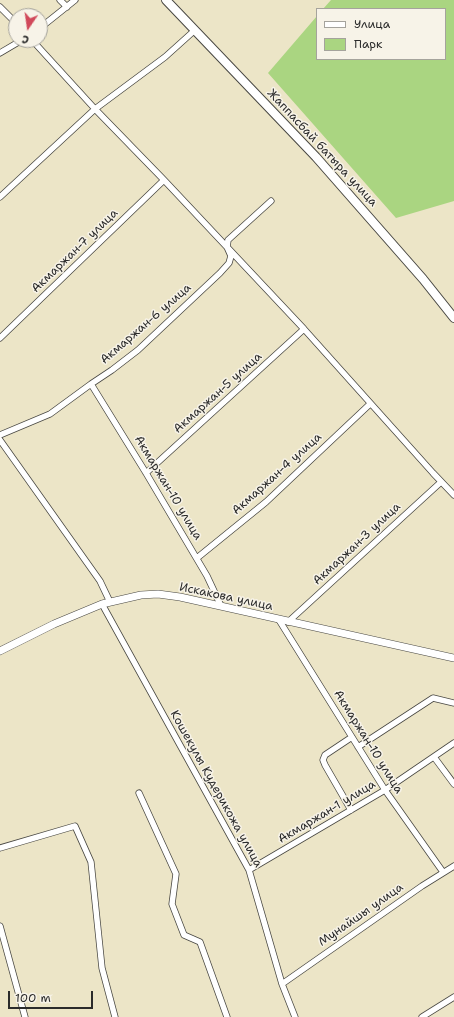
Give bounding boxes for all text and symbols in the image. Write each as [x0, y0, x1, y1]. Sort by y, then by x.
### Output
north arrow [8, 8, 48, 48]
legend [316, 8, 446, 60]
text: Улица [354, 16, 390, 32]
text: С [20, 31, 30, 47]
text: Парк [354, 36, 382, 52]
street label: Жаппасбай батыра улица [264, 86, 380, 210]
street label: Акмаржан-7 улица [29, 206, 121, 296]
street label: Акмаржан-6 улица [98, 281, 194, 367]
street label: Акмаржан-5 улица [171, 350, 265, 436]
street label: Акмаржан-4 улица [229, 430, 325, 518]
street label: Акмаржан-10 улица [131, 433, 205, 543]
street label: Акмаржан-3 улица [310, 500, 404, 588]
street label: Искакова улица [178, 580, 274, 614]
street label: Акмаржан-10 улица [330, 688, 406, 796]
street label: Кошекулы Кудерикожа улица [167, 708, 265, 870]
street label: Акмаржан-1 улица [276, 777, 378, 847]
street label: Мунайшы улица [316, 880, 406, 950]
scale bar [10, 983, 95, 1009]
text: 100 m [15, 990, 51, 1006]

